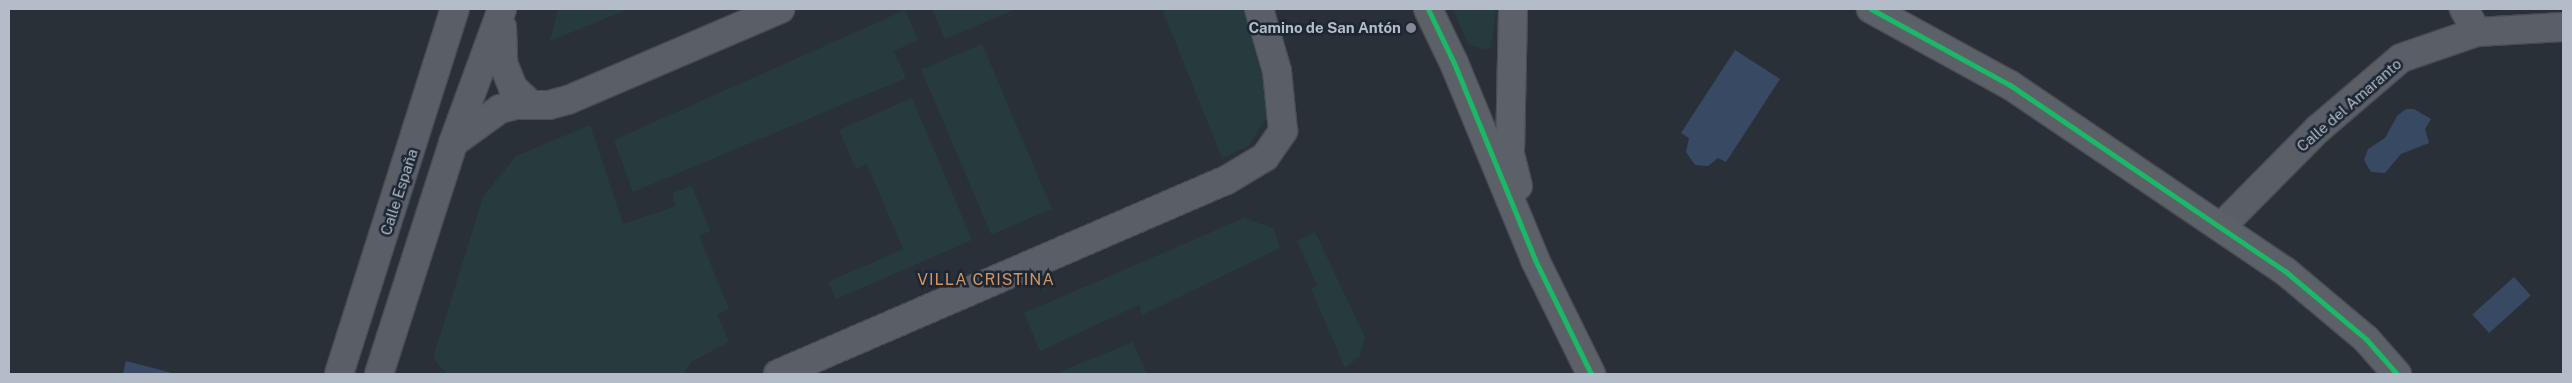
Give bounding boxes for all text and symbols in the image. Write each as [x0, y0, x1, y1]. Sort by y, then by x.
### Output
place label: Camino de San Antón [1248, 19, 1401, 37]
marker: Camino de San Antón [1405, 22, 1417, 34]
street label: Calle del Amaranto [2293, 55, 2405, 155]
street label: Calle España [377, 146, 421, 238]
district label: VILLA CRISTINA [915, 270, 1057, 290]

